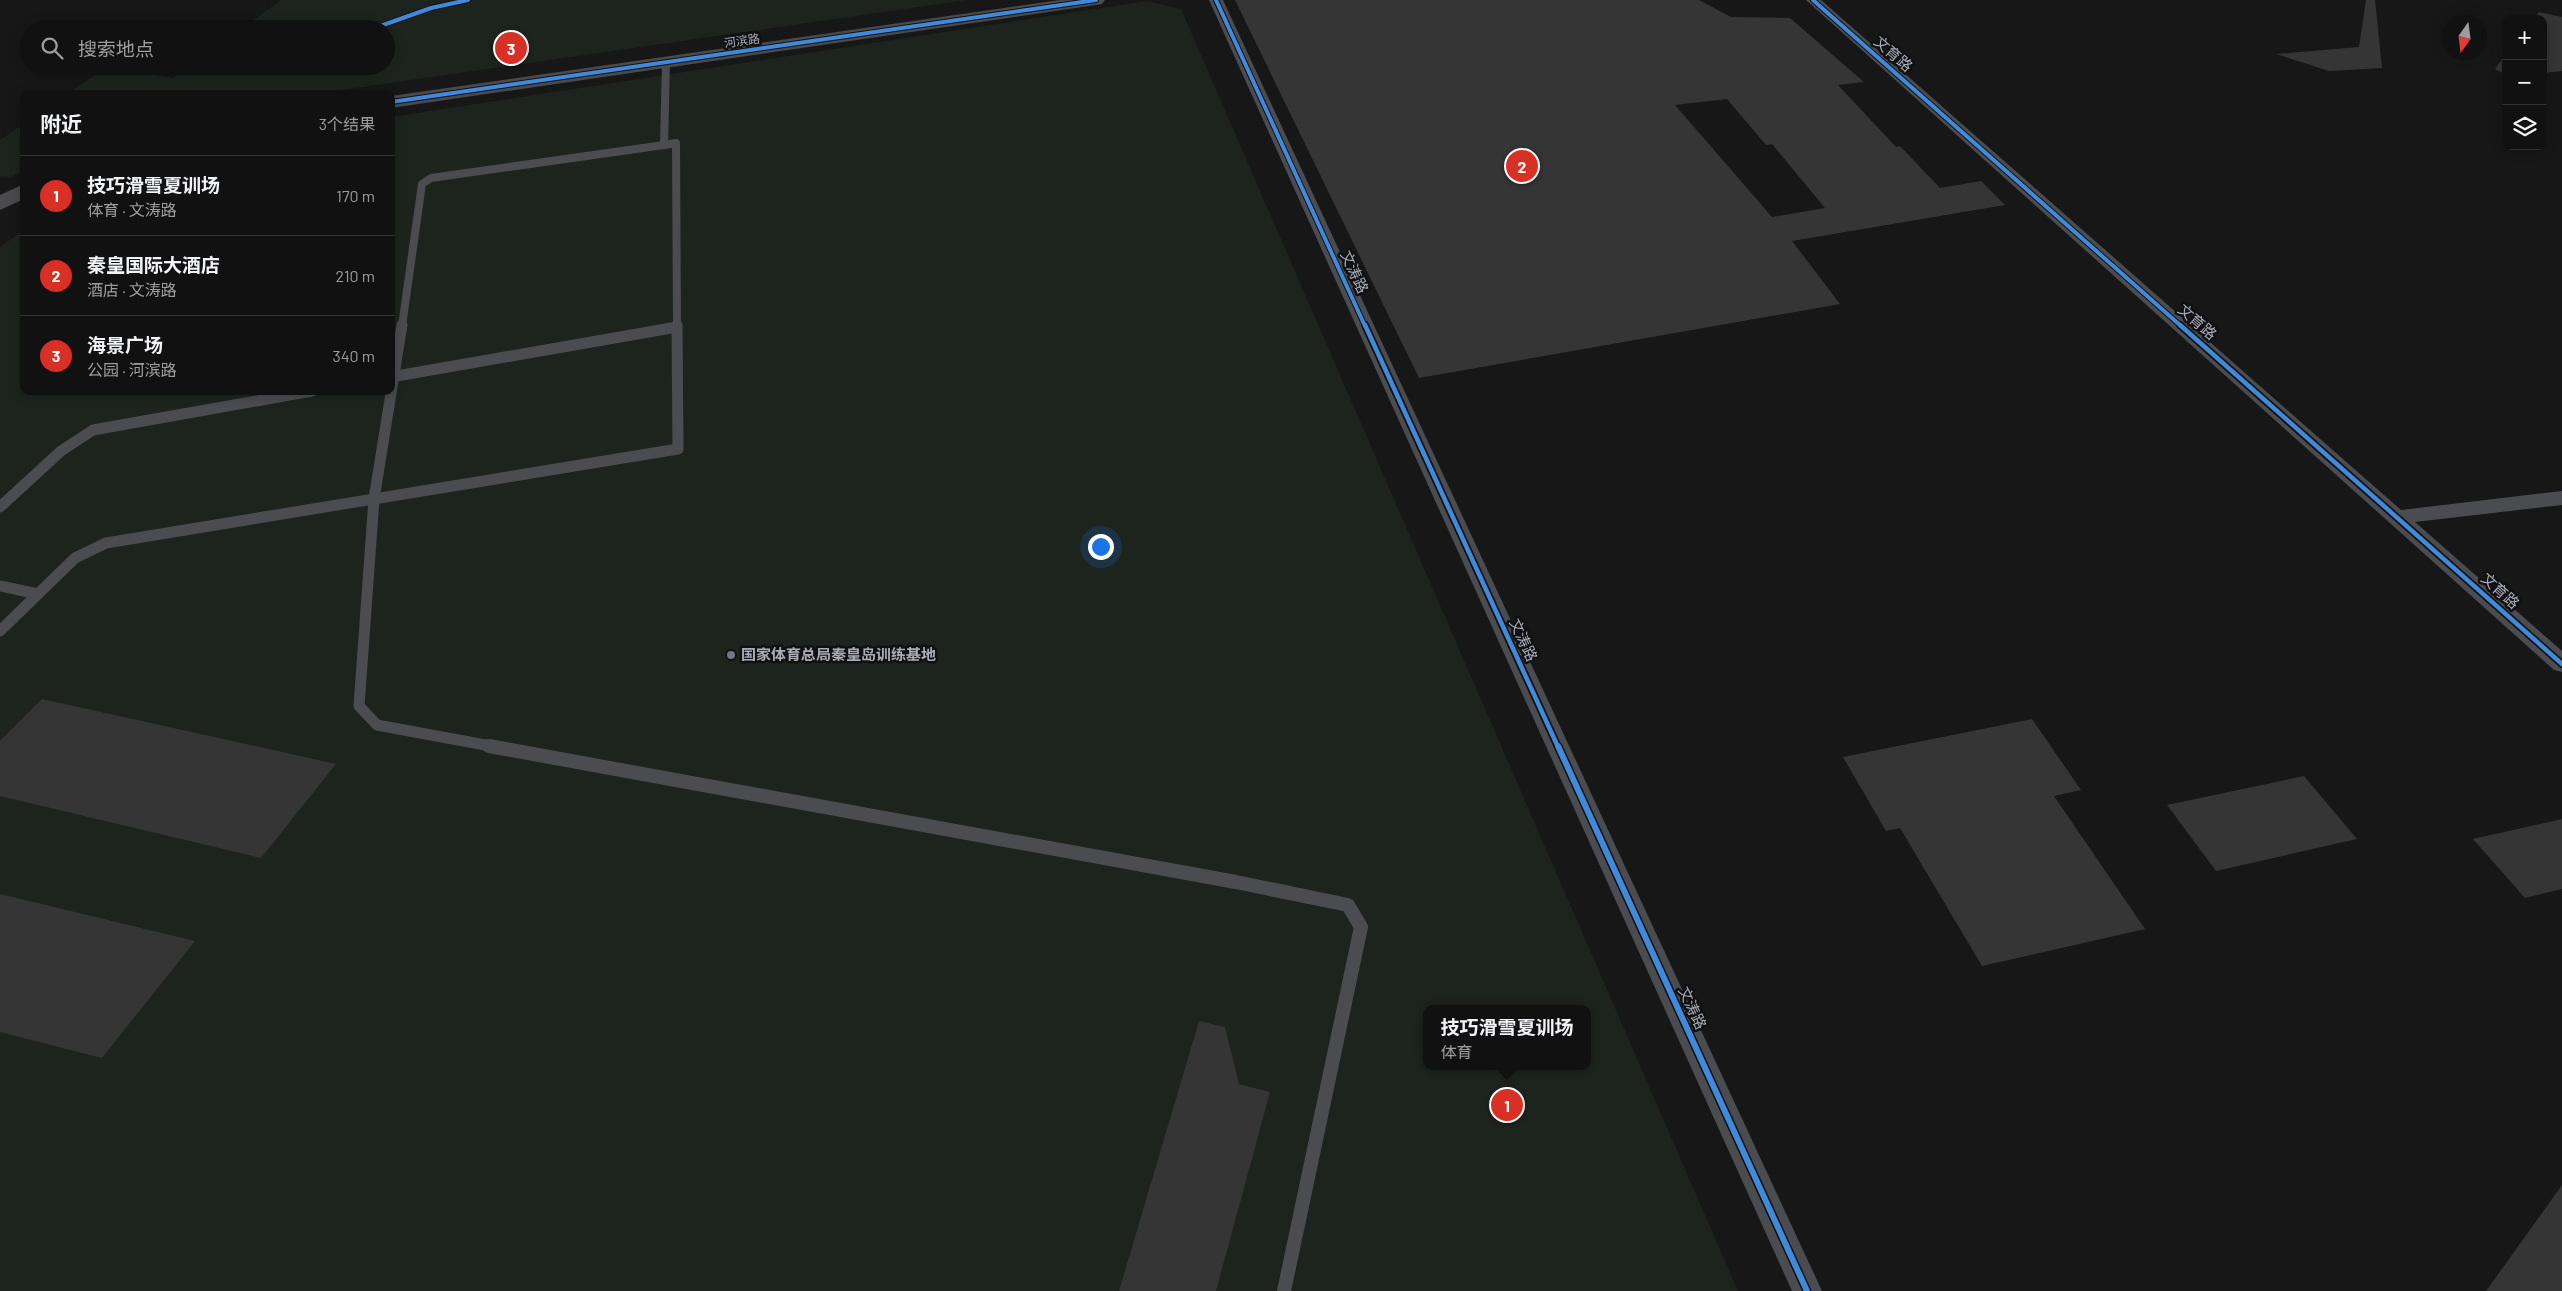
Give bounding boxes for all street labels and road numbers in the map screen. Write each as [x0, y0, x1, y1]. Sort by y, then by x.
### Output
street label: 河滨路 [723, 31, 761, 49]
street label: 文育路 [1871, 32, 1917, 75]
street label: 文涛路 [1337, 247, 1373, 296]
street label: 文育路 [2175, 300, 2221, 343]
street label: 文育路 [2478, 569, 2523, 612]
street label: 文涛路 [1506, 615, 1542, 664]
street label: 文涛路 [1675, 983, 1711, 1032]

